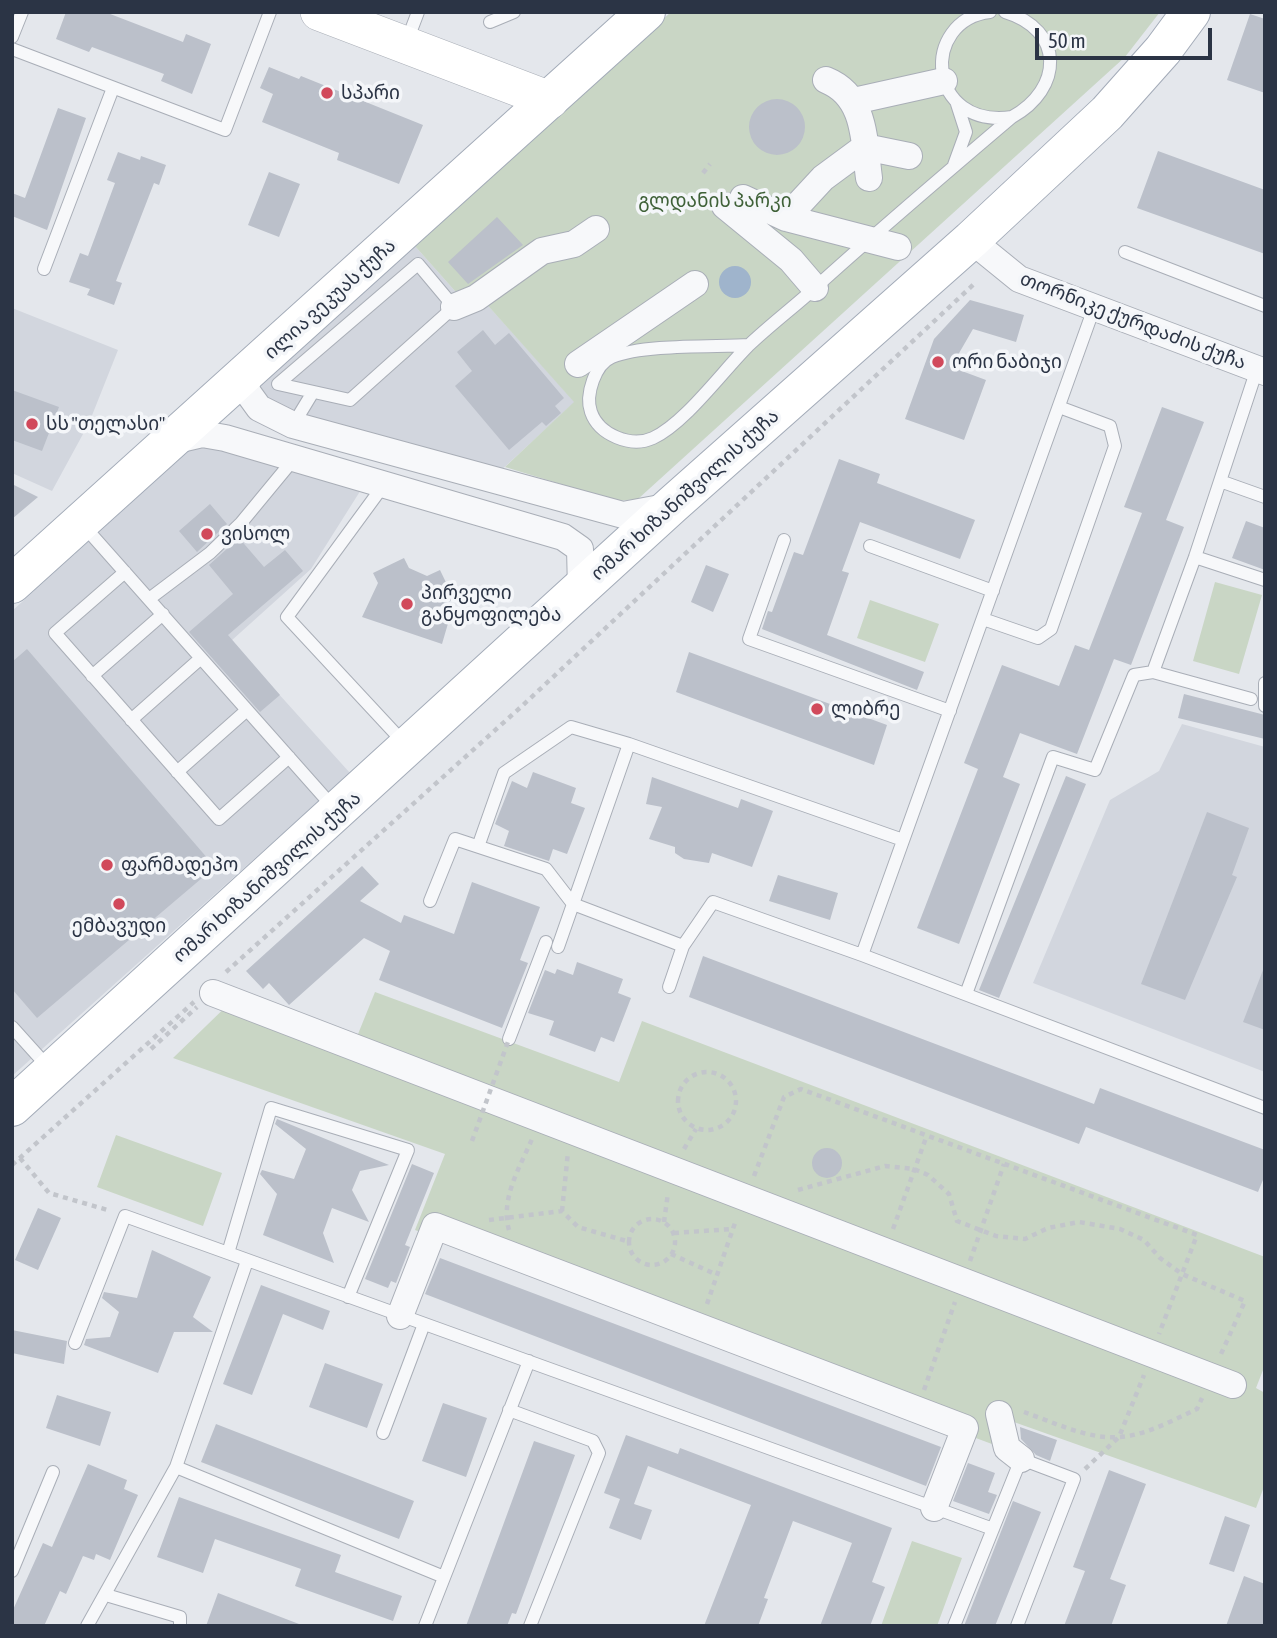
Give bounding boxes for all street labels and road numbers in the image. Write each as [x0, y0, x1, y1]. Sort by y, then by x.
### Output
street label: ილია ვეკუას ქუჩა [260, 234, 400, 364]
street label: თორნიკე ქურდაძის ქუჩა [1017, 267, 1249, 375]
street label: ომარ ხიზანიშვილის ქუჩა [586, 405, 784, 585]
street label: ომარ ხიზანიშვილის ქუჩა [168, 787, 366, 967]

